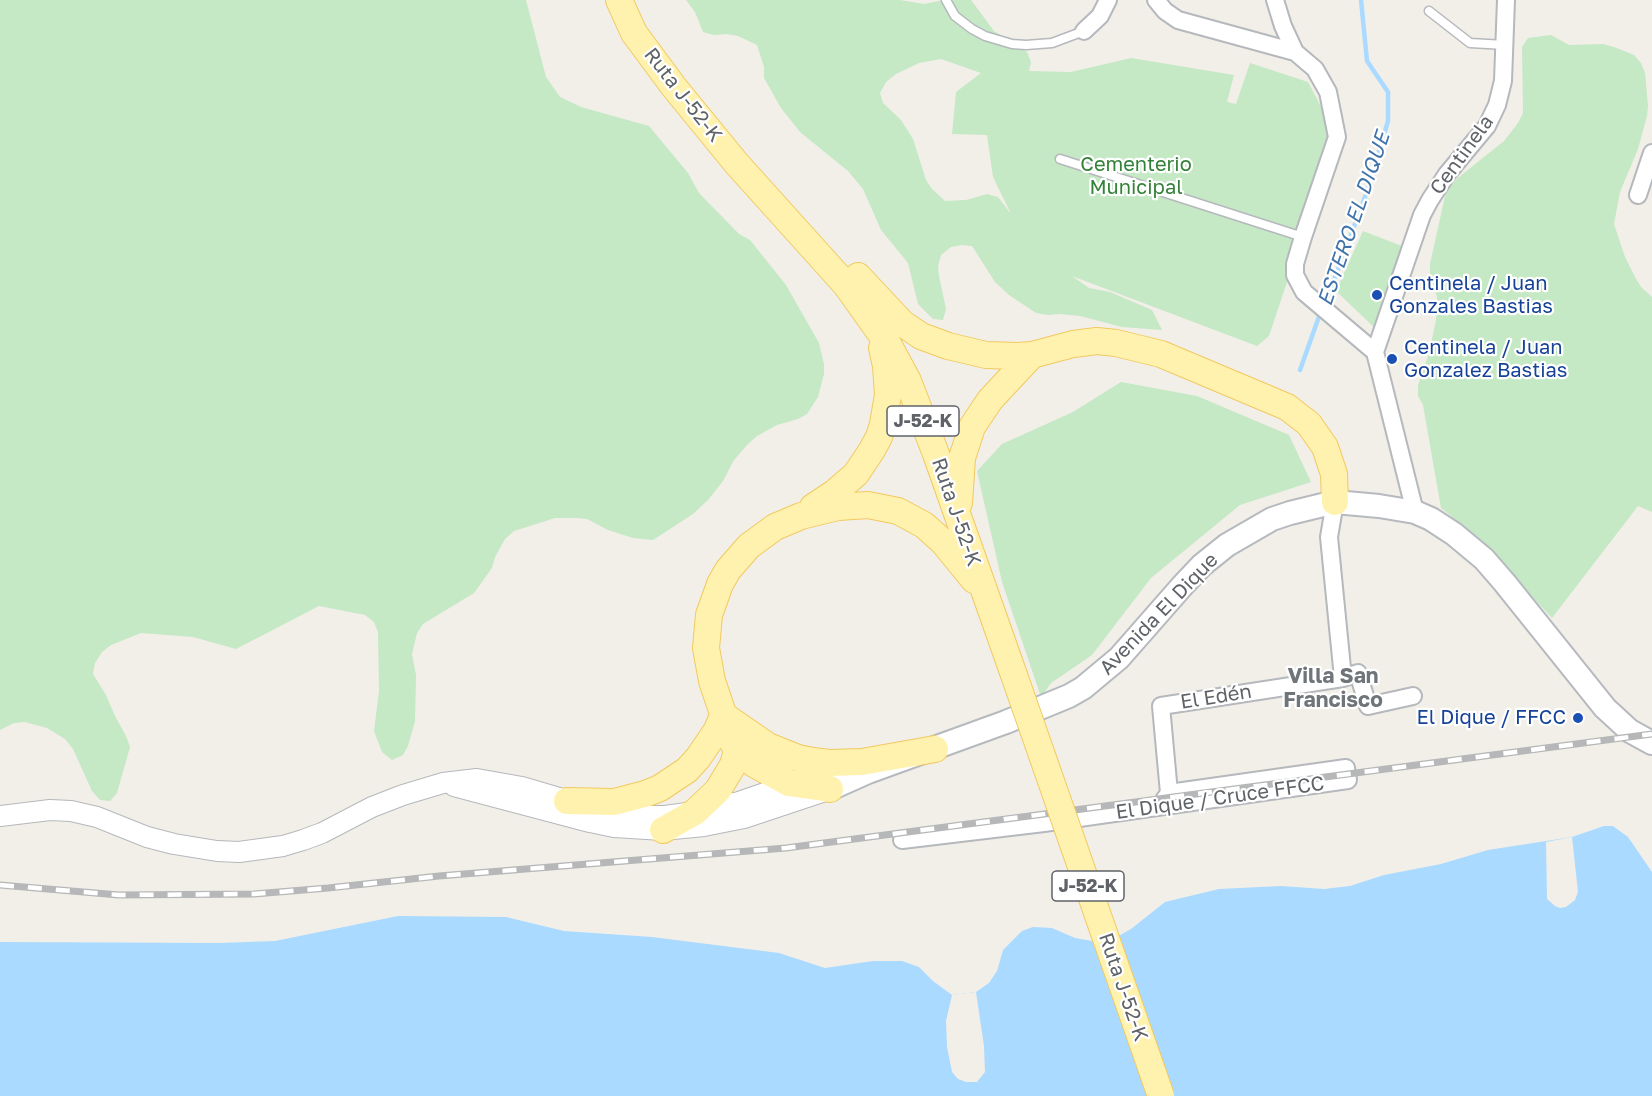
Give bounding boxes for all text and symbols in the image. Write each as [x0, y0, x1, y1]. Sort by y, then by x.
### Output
street label: Ruta J-52-K [639, 43, 727, 147]
street label: Centinela [1425, 111, 1499, 199]
water label: ESTERO EL DIQUE [1312, 129, 1396, 309]
park label: Cementerio Municipal [1080, 153, 1192, 200]
place label: Centinela / Juan Gonzales Bastias [1389, 272, 1553, 319]
marker: Centinela / Juan Gonzales Bastias [1370, 288, 1384, 302]
place label: Centinela / Juan Gonzalez Bastias [1404, 336, 1567, 383]
marker: Centinela / Juan Gonzalez Bastias [1385, 352, 1399, 366]
road number: J-52-K [887, 406, 959, 436]
street label: Ruta J-52-K [926, 455, 986, 569]
street label: Avenida El Dique [1095, 548, 1223, 680]
district label: Villa San Francisco [1283, 663, 1383, 713]
street label: El Edén [1179, 680, 1253, 714]
place label: El Dique / FFCC [1417, 706, 1566, 730]
marker: El Dique / FFCC [1571, 711, 1585, 725]
street label: El Dique / Cruce FFCC [1114, 771, 1326, 825]
road number: J-52-K [1052, 871, 1124, 901]
street label: Ruta J-52-K [1093, 930, 1153, 1044]

